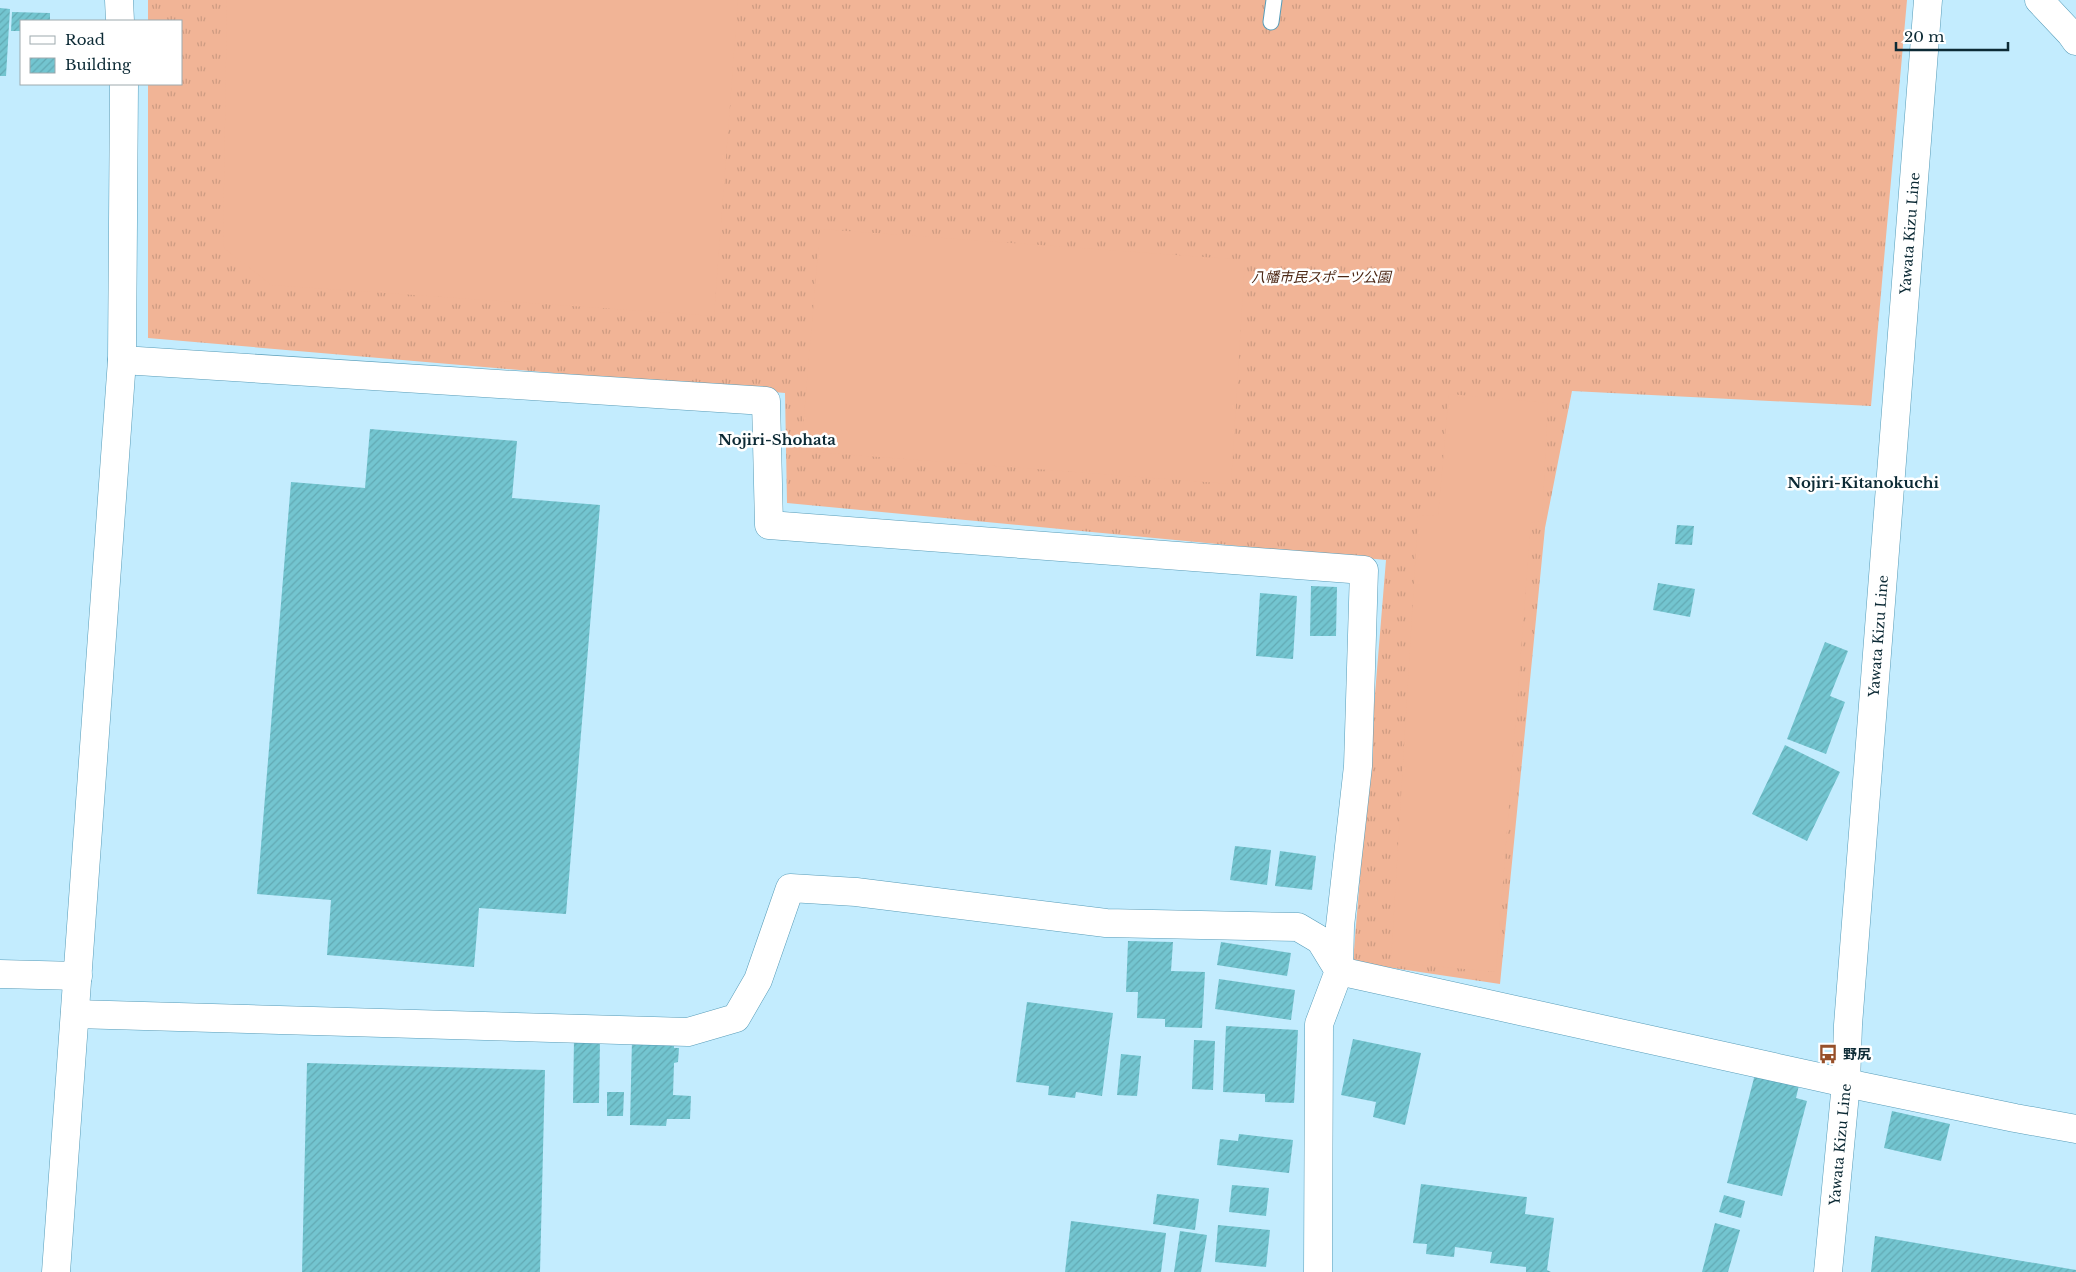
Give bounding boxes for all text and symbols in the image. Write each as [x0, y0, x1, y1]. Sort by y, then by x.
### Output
legend [20, 20, 182, 85]
scale bar [1896, 20, 2008, 52]
text: 20 m [1904, 27, 1944, 46]
text: Road [65, 30, 105, 49]
text: Building [65, 55, 132, 74]
street label: Yawata Kizu Line [1896, 172, 1924, 296]
park label: 八幡市民スポーツ公園 [1251, 268, 1393, 286]
district label: Nojiri-Shohata [718, 430, 836, 449]
district label: Nojiri-Kitanokuchi [1787, 473, 1939, 492]
street label: Yawata Kizu Line [1865, 574, 1892, 699]
bus stop icon: 野尻 [1817, 1043, 1839, 1065]
place label: 野尻 [1843, 1045, 1871, 1063]
street label: Yawata Kizu Line [1825, 1083, 1855, 1207]

